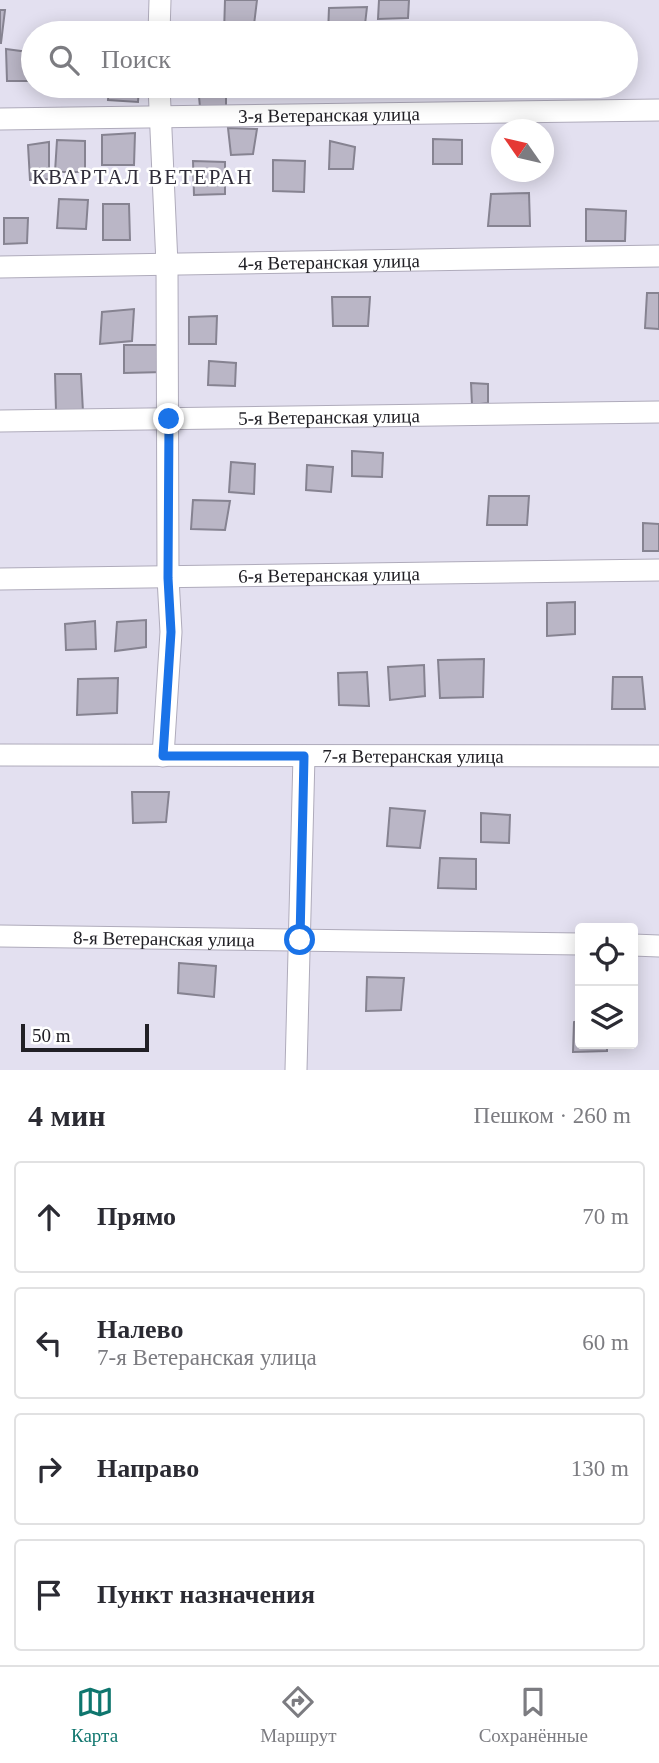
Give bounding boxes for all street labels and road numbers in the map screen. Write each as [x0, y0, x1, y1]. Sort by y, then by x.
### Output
street label: 3-я Ветеранская улица [238, 103, 420, 126]
street label: 4-я Ветеранская улица [238, 249, 420, 274]
street label: 5-я Ветеранская улица [238, 405, 420, 428]
street label: 6-я Ветеранская улица [238, 563, 420, 586]
street label: 7-я Ветеранская улица [322, 745, 504, 766]
street label: 8-я Ветеранская улица [73, 927, 255, 950]

